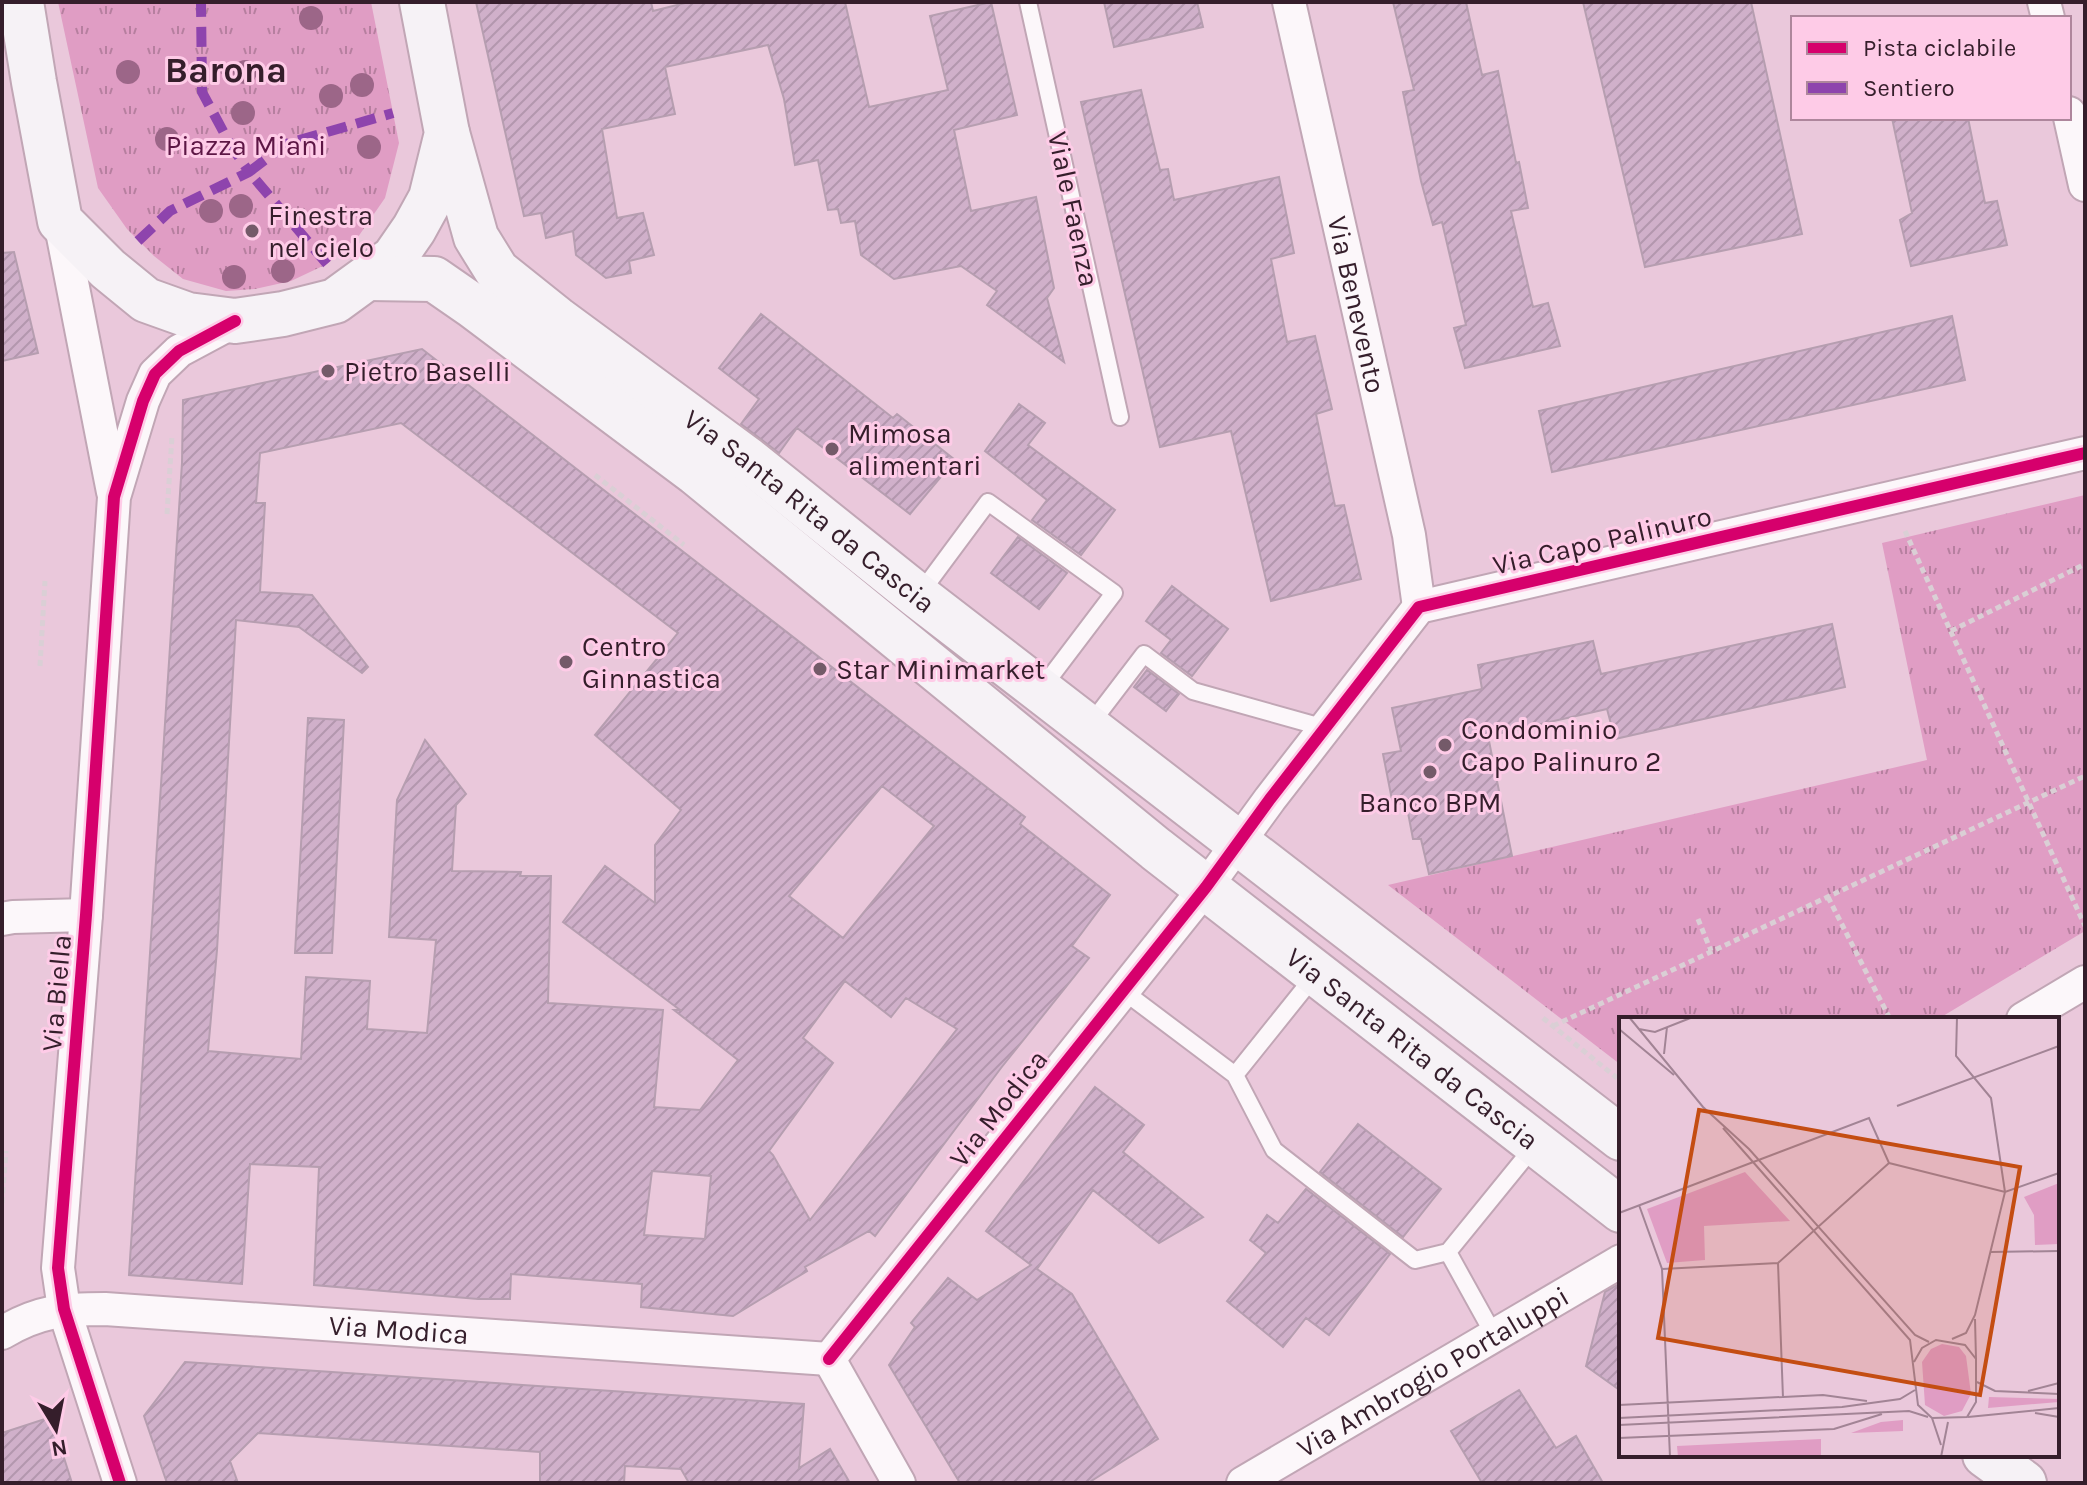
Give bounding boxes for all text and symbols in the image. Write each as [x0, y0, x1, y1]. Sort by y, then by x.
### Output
legend [1791, 16, 2071, 120]
text: Pista ciclabile [1863, 34, 2016, 62]
district label: Barona [165, 49, 287, 91]
text: Sentiero [1863, 74, 1955, 102]
park label: Piazza Miani [166, 129, 326, 162]
street label: Viale Faenza [1041, 129, 1106, 290]
place label: Finestra nel cielo [268, 199, 374, 264]
street label: Via Benevento [1321, 213, 1393, 396]
marker: Finestra nel cielo [243, 222, 261, 240]
place label: Pietro Baselli [344, 355, 511, 388]
marker: Pietro Baselli [319, 362, 337, 380]
street label: Via Santa Rita da Cascia [677, 402, 941, 620]
place label: Mimosa alimentari [848, 417, 981, 482]
marker: Mimosa alimentari [823, 440, 841, 458]
street label: Via Capo Palinuro [1490, 499, 1715, 582]
place label: Centro Ginnastica [582, 630, 721, 695]
marker: Centro Ginnastica [557, 653, 575, 671]
place label: Star Minimarket [836, 653, 1045, 686]
marker: Star Minimarket [811, 660, 829, 678]
place label: Condominio Capo Palinuro 2 [1461, 713, 1661, 778]
marker: Condominio Capo Palinuro 2 [1436, 736, 1454, 754]
marker: Banco BPM [1421, 763, 1439, 781]
place label: Banco BPM [1359, 786, 1501, 819]
street label: Via Biella [35, 933, 78, 1053]
street label: Via Santa Rita da Cascia [1280, 940, 1545, 1157]
inset map [1619, 1017, 2059, 1457]
street label: Via Modica [942, 1043, 1054, 1174]
street label: Via Ambrogio Portaluppi [1291, 1279, 1575, 1465]
street label: Via Modica [328, 1309, 470, 1351]
north arrow [16, 1389, 96, 1469]
text: N [49, 1434, 69, 1462]

